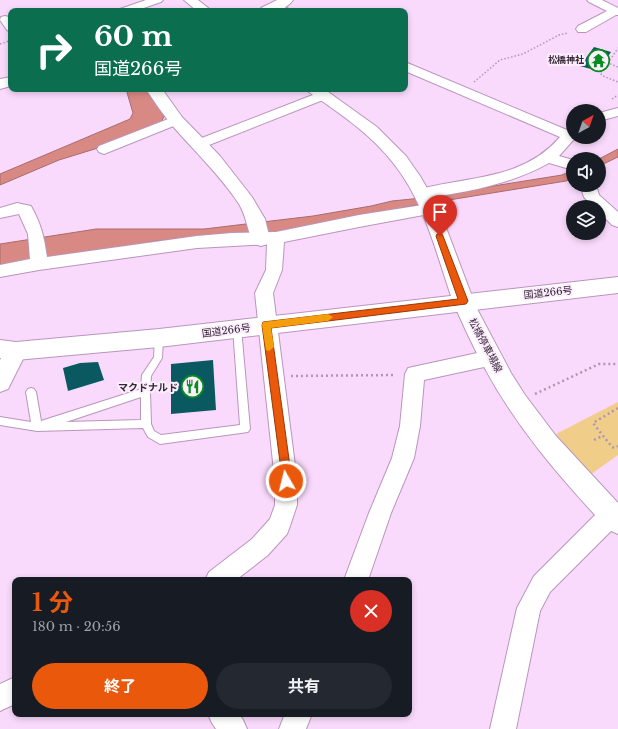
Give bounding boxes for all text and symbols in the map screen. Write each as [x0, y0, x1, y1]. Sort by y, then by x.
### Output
text: 60 m [94, 19, 172, 54]
icon: right [28, 24, 80, 76]
temple icon: 松橋神社 [586, 47, 612, 73]
place label: 松橋神社 [548, 54, 584, 65]
text: 国道266号 [94, 58, 182, 80]
north arrow [566, 104, 606, 144]
map controls [566, 104, 606, 240]
button: sound [566, 152, 606, 192]
pin [423, 195, 457, 236]
button: layers [566, 200, 606, 240]
icon: arrive [429, 201, 451, 223]
street label: 国道266号 [523, 283, 573, 302]
street label: 松橋停車場線 [466, 316, 505, 375]
street label: 国道266号 [201, 321, 251, 340]
restaurant icon: マクドナルド [180, 374, 206, 400]
place label: マクドナルド [118, 381, 178, 394]
position arrow [265, 460, 307, 502]
text: 1 分 [32, 588, 73, 617]
button: close [350, 590, 392, 632]
text: 180 m · 20:56 [32, 618, 121, 635]
button: 終了 [32, 663, 208, 709]
button: 共有 [216, 663, 392, 709]

